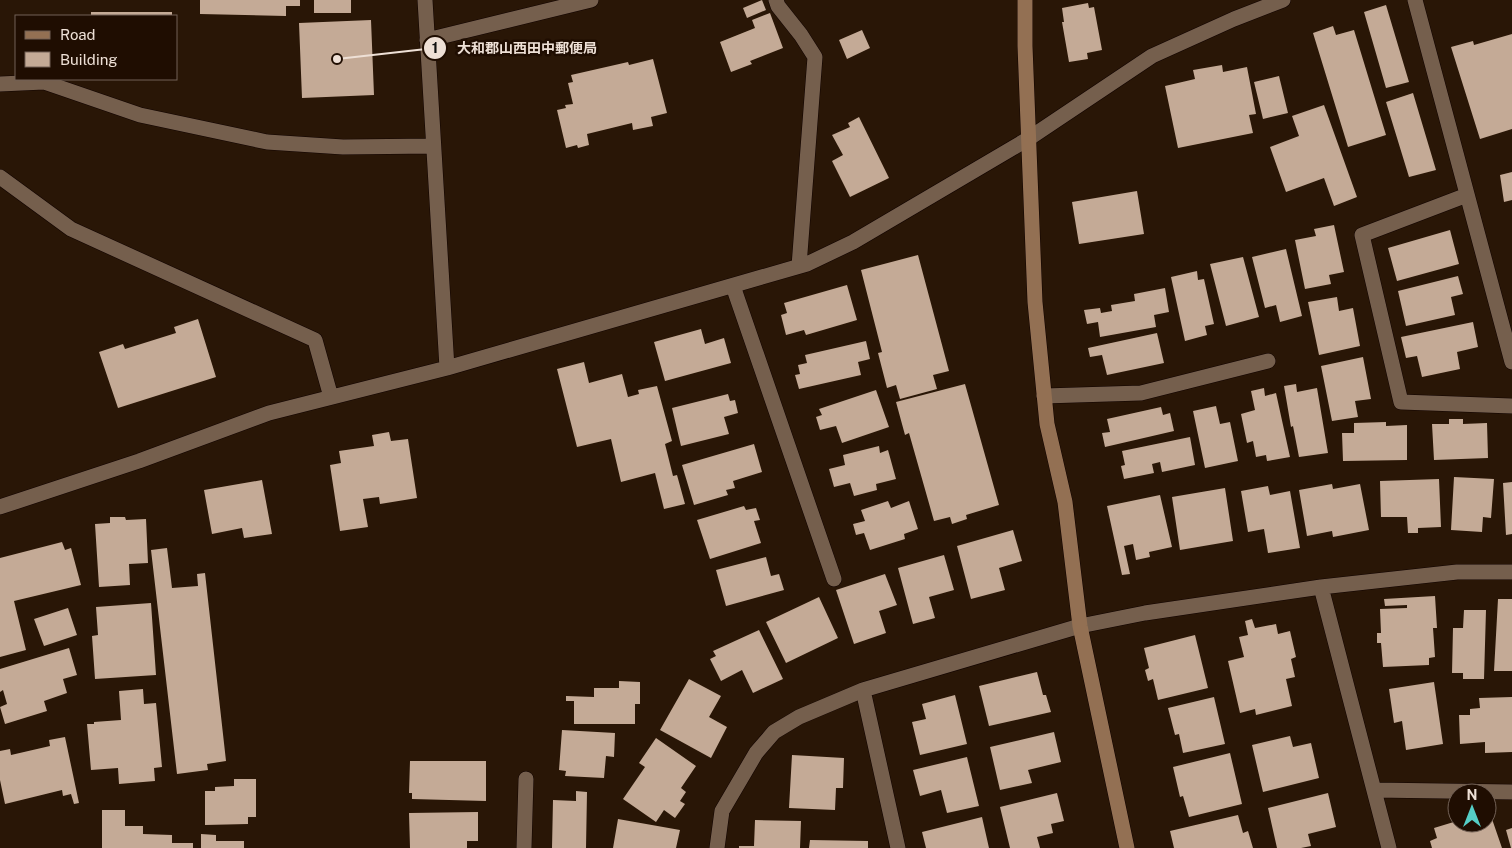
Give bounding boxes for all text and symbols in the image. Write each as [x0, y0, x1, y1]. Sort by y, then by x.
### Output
legend [15, 15, 178, 80]
text: Road [60, 26, 96, 43]
callout: 大和郡山西田中郵便局 [422, 34, 607, 63]
text: 1 [432, 39, 438, 56]
text: 大和郡山西田中郵便局 [457, 40, 597, 56]
text: Building [60, 51, 118, 68]
north arrow [1447, 783, 1497, 833]
text: N [1467, 787, 1477, 803]

